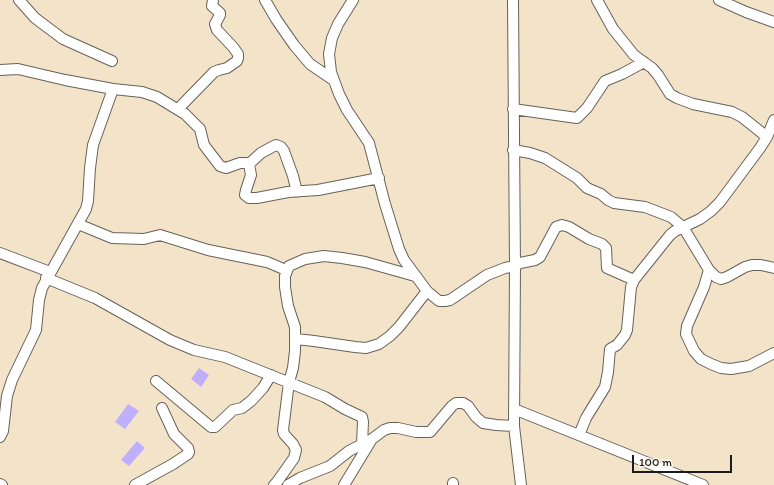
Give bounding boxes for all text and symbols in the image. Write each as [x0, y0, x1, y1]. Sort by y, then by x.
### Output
scale bar [634, 447, 734, 473]
text: 100 m [639, 455, 672, 469]

